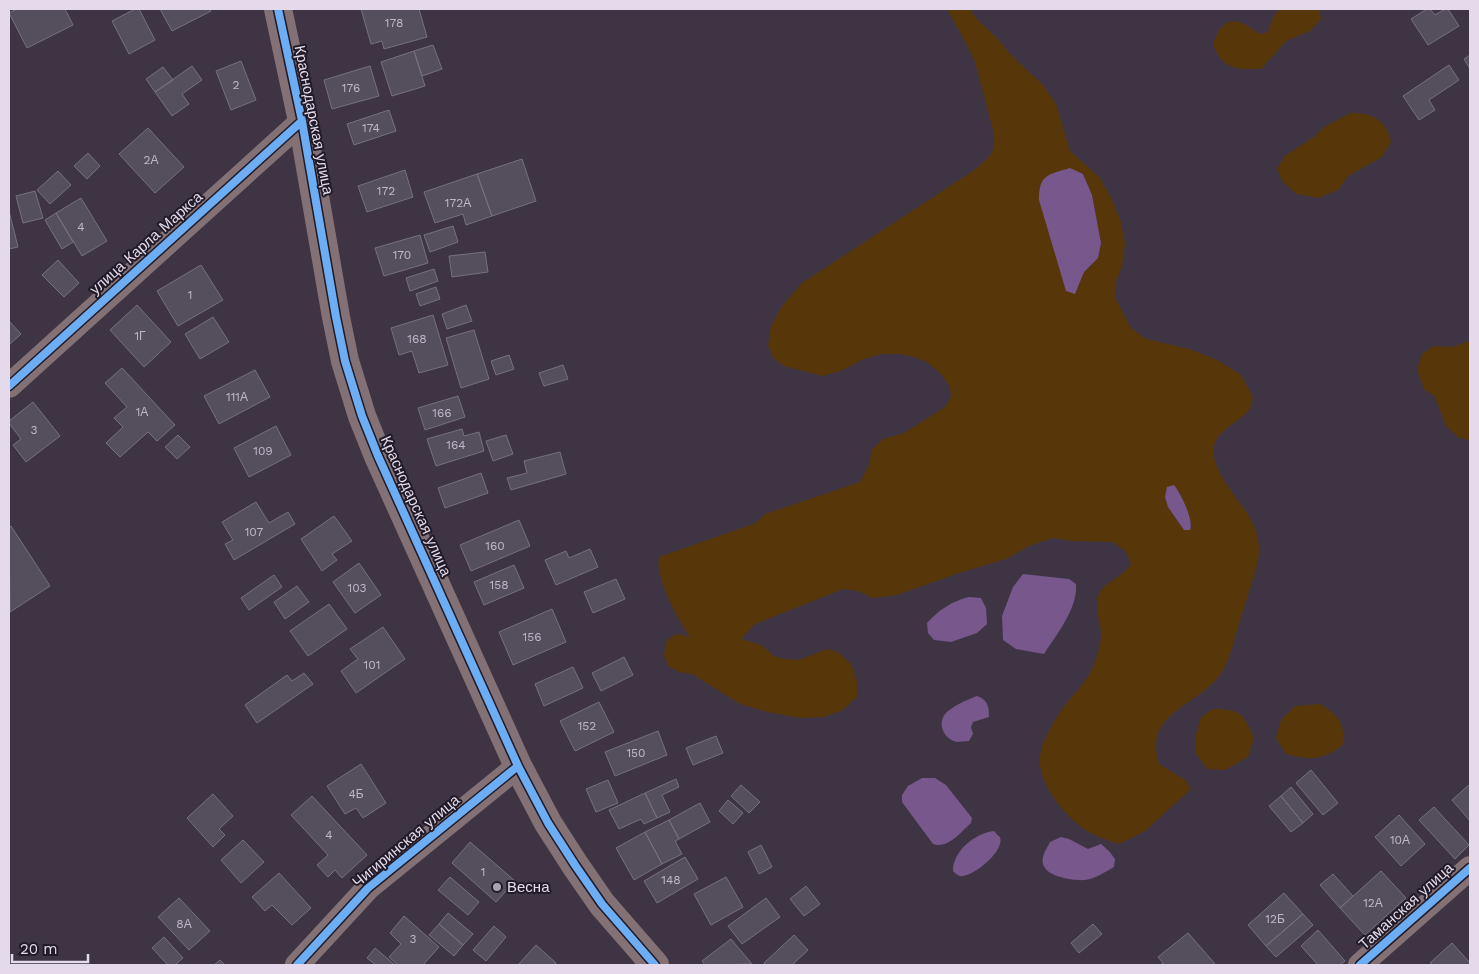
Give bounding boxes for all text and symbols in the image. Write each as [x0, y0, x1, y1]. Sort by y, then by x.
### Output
house number: 178 [385, 16, 403, 30]
street label: Краснодарская улица [291, 44, 337, 197]
house number: 2 [233, 78, 240, 92]
house number: 176 [342, 81, 360, 95]
house number: 174 [362, 121, 380, 135]
house number: 2А [144, 153, 159, 167]
house number: 172 [377, 184, 395, 198]
street label: улица Карла Маркса [86, 187, 207, 298]
house number: 172А [445, 196, 471, 210]
house number: 4 [77, 220, 85, 234]
house number: 170 [393, 248, 411, 262]
house number: 1 [188, 288, 192, 302]
house number: 1Г [134, 329, 146, 343]
house number: 168 [407, 332, 427, 346]
house number: 111А [226, 390, 248, 404]
house number: 1А [136, 405, 148, 419]
house number: 166 [432, 406, 452, 420]
house number: 3 [31, 423, 38, 437]
street label: Краснодарская улица [377, 433, 455, 580]
house number: 164 [446, 438, 466, 452]
house number: 109 [253, 444, 273, 458]
house number: 107 [245, 525, 264, 539]
house number: 160 [485, 539, 505, 553]
house number: 158 [489, 578, 509, 592]
house number: 103 [348, 581, 366, 595]
house number: 156 [523, 630, 541, 644]
house number: 101 [364, 658, 380, 672]
house number: 152 [578, 719, 596, 733]
house number: 150 [626, 746, 646, 760]
house number: 4Б [348, 787, 364, 801]
street label: Чигиринская улица [349, 790, 464, 891]
house number: 4 [325, 828, 333, 842]
house number: 10А [1390, 833, 1410, 847]
street label: Таманская улица [1355, 858, 1457, 953]
house number: 1 [481, 865, 485, 879]
house number: 148 [661, 873, 681, 887]
place label: Весна [507, 878, 550, 896]
marker: Весна [491, 881, 503, 893]
house number: 12А [1363, 896, 1383, 910]
house number: 12Б [1265, 912, 1285, 926]
house number: 8А [176, 917, 192, 931]
scale bar [12, 932, 89, 964]
house number: 3 [410, 932, 417, 946]
text: 20 m [20, 940, 58, 958]

